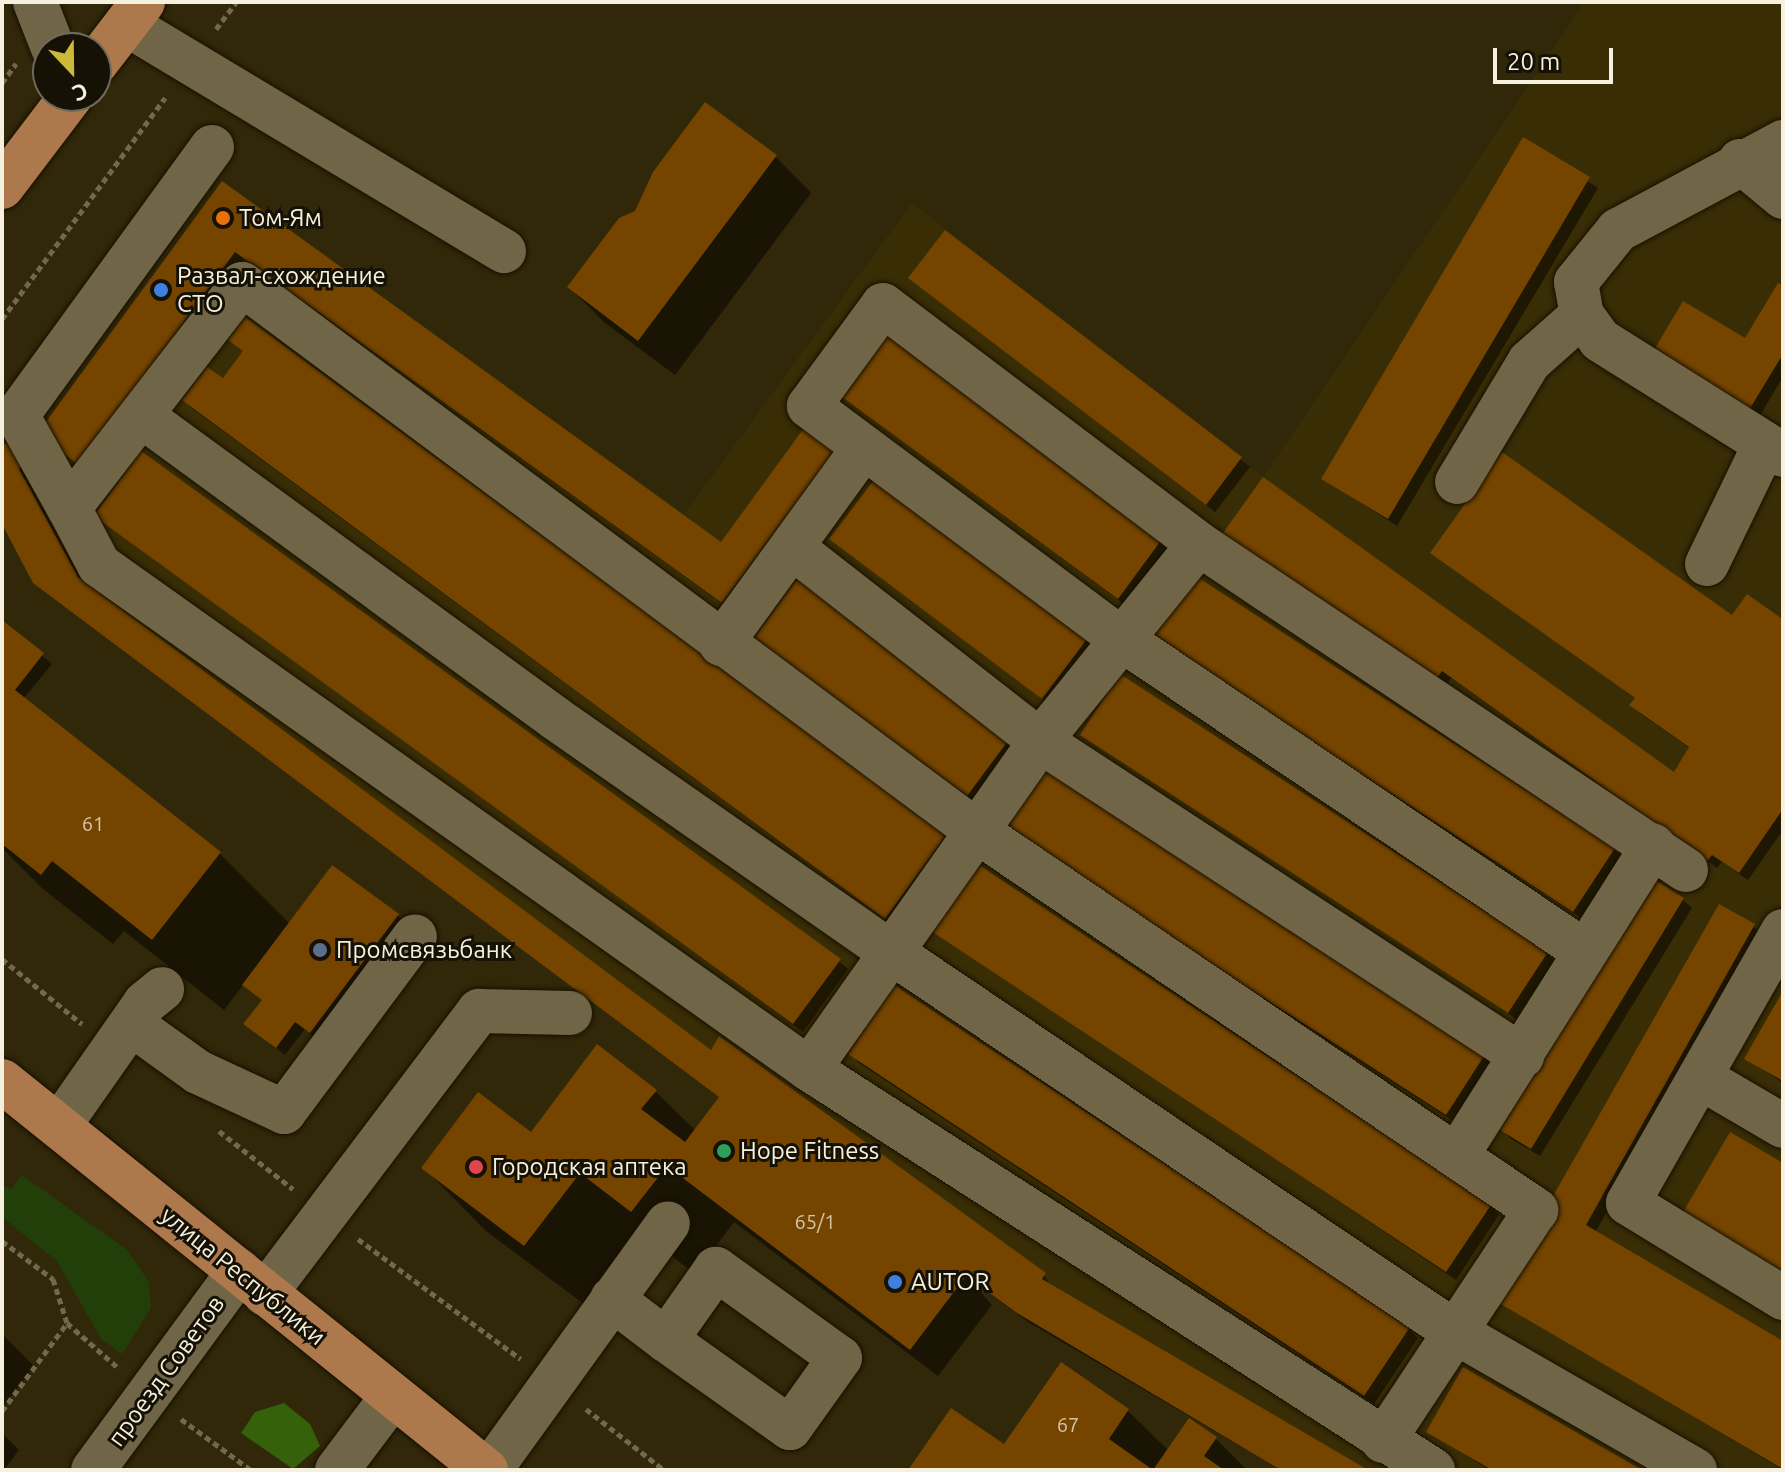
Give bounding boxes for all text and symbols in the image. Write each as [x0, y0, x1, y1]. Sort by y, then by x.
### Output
north arrow [32, 32, 112, 112]
scale bar [1497, 32, 1617, 82]
text: 20 m [1507, 48, 1560, 75]
text: С [69, 79, 92, 107]
place label: Том-Ям [239, 204, 322, 232]
marker: Том-Ям [214, 209, 232, 227]
place label: Развал-схождение СТО [177, 262, 386, 318]
marker: Развал-схождение СТО [152, 281, 170, 299]
house number: 61 [82, 811, 104, 835]
place label: Промсвязьбанк [336, 936, 512, 964]
marker: Промсвязьбанк [311, 941, 329, 959]
place label: Hope Fitness [740, 1137, 879, 1165]
marker: Hope Fitness [715, 1142, 733, 1160]
place label: Городская аптека [492, 1153, 687, 1181]
marker: Городская аптека [467, 1158, 485, 1176]
street label: улица Республики [155, 1201, 331, 1351]
house number: 65/1 [794, 1209, 836, 1233]
place label: AUTOR [911, 1268, 989, 1296]
marker: AUTOR [886, 1273, 904, 1291]
street label: проезд Советов [102, 1290, 230, 1452]
house number: 67 [1057, 1412, 1079, 1436]

